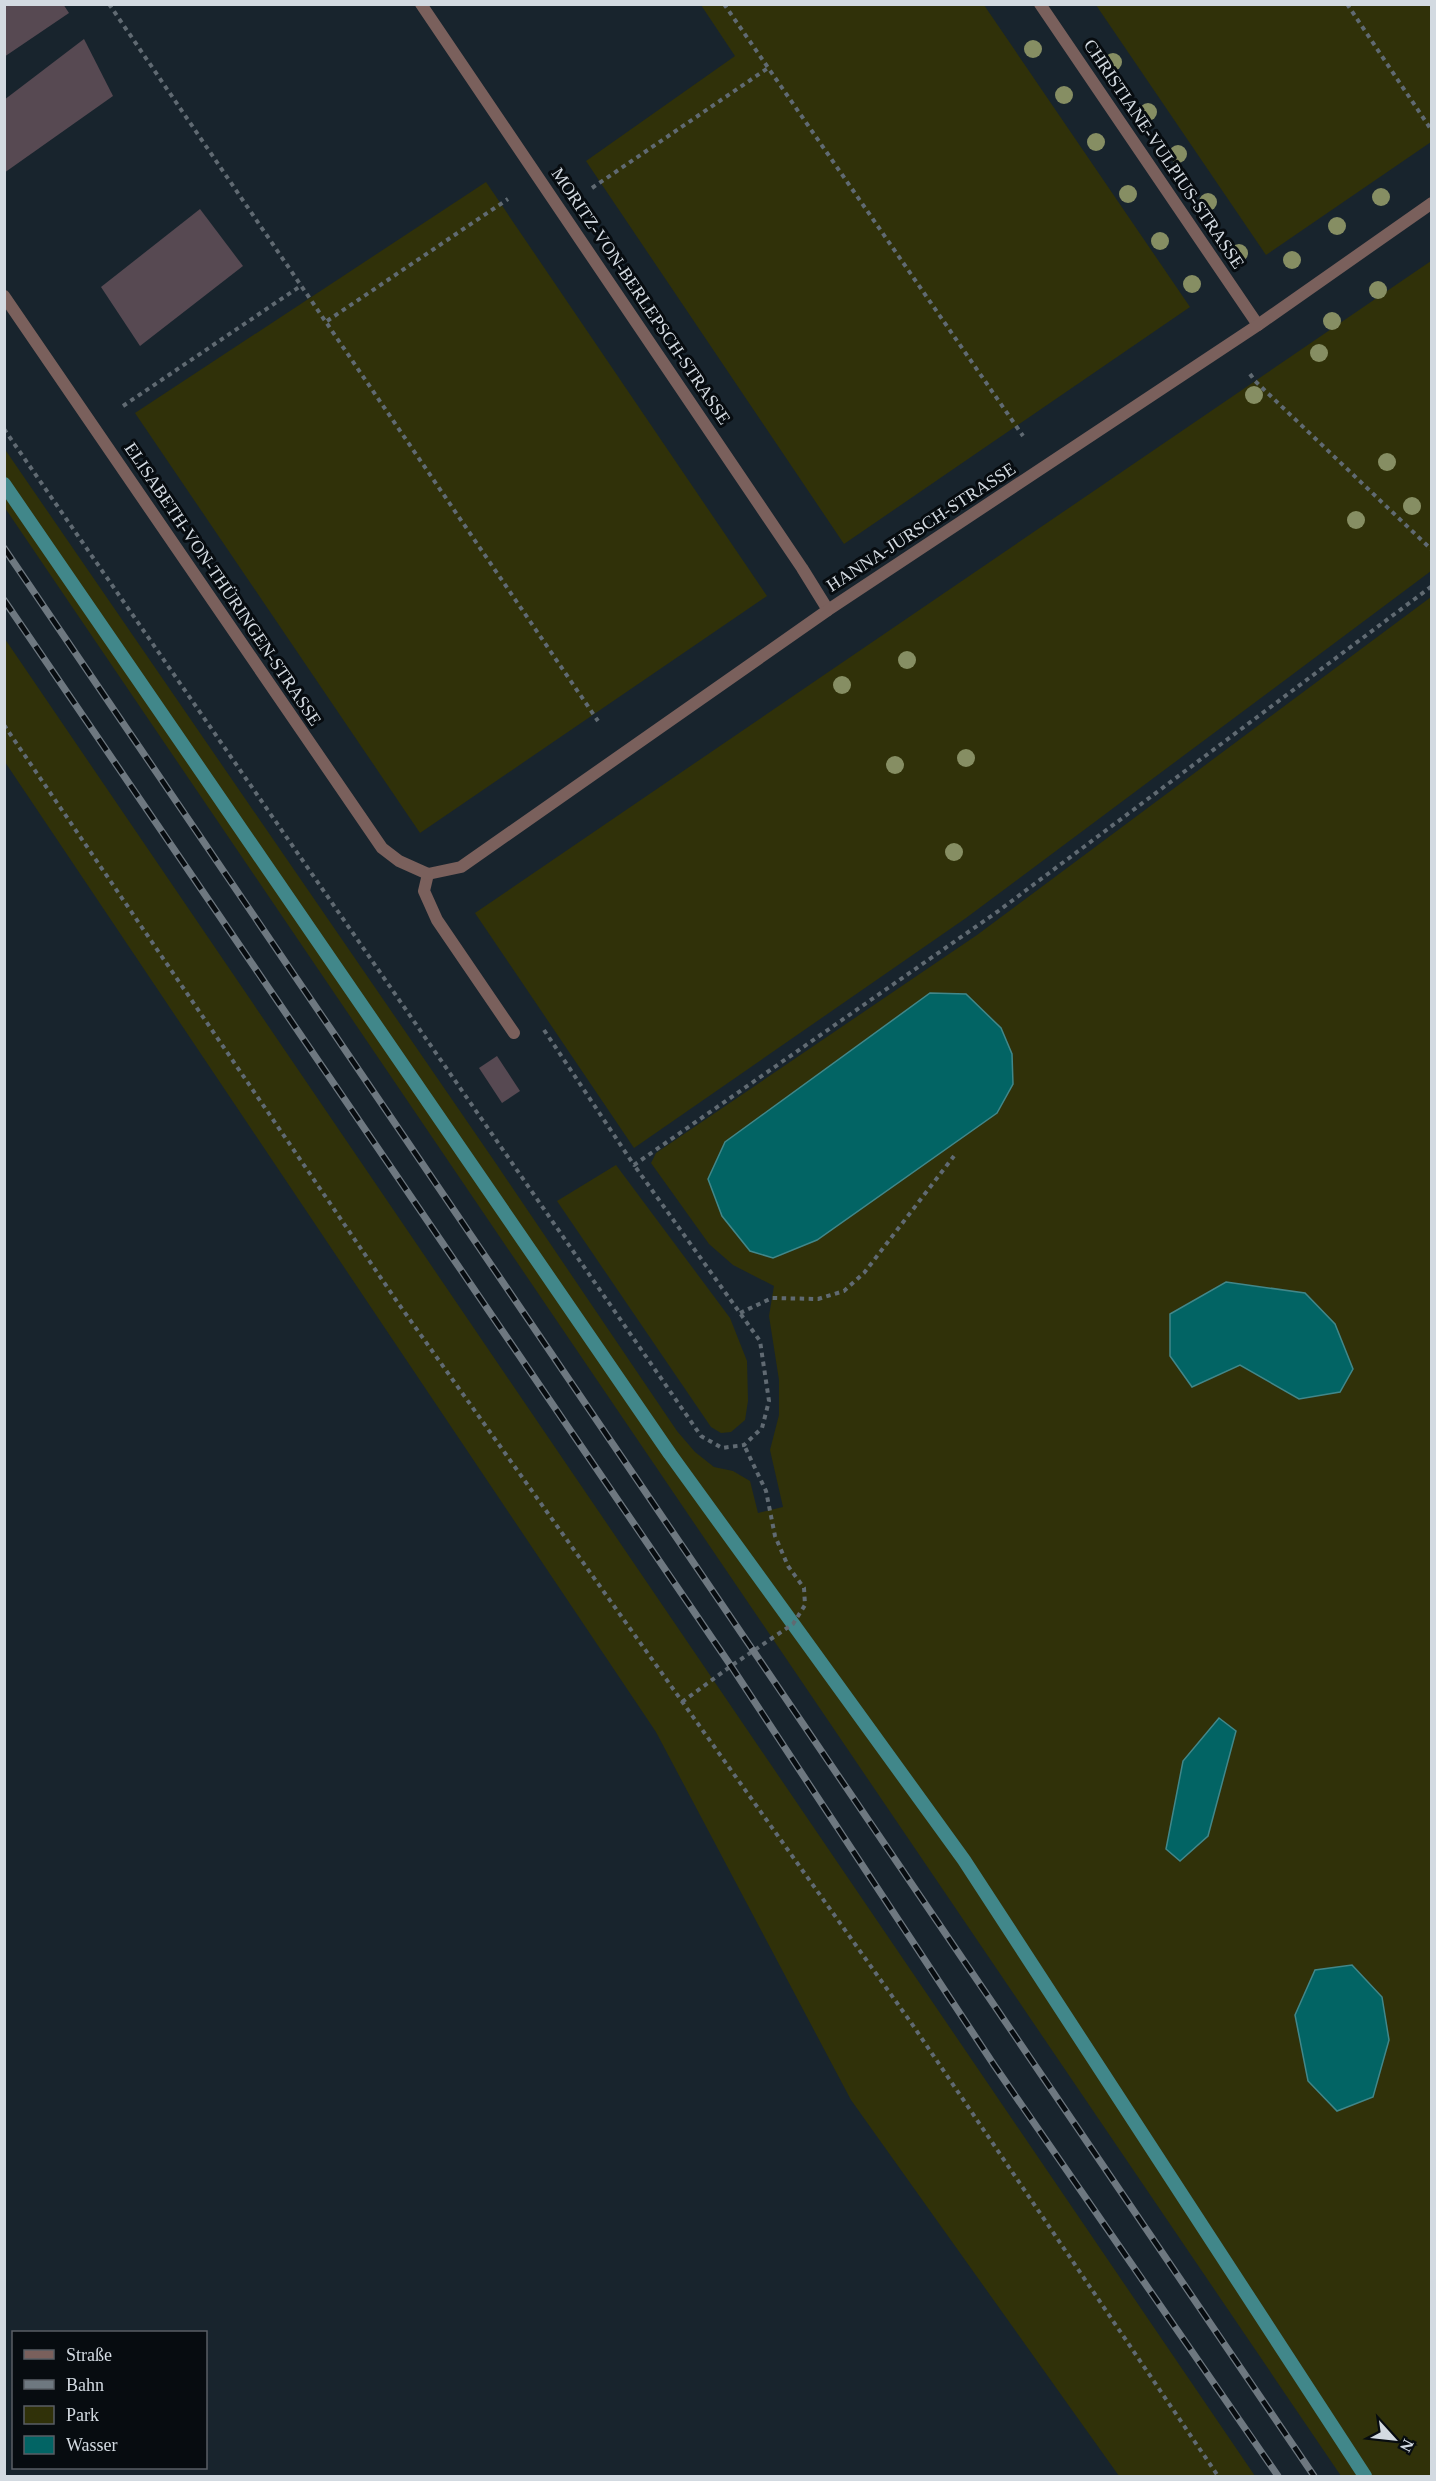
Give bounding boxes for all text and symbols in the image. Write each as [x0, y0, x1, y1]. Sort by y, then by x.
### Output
street label: CHRISTIANE-VULPIUS-STRASSE [1080, 36, 1248, 272]
street label: MORITZ-VON-BERLEPSCH-STRASSE [547, 164, 735, 428]
street label: ELISABETH-VON-THÜRINGEN-STRASSE [120, 439, 326, 729]
street label: HANNA-JURSCH-STRASSE [823, 458, 1019, 596]
legend [12, 2331, 207, 2469]
text: Straße [66, 2345, 112, 2365]
text: Bahn [66, 2375, 104, 2395]
text: Park [66, 2405, 99, 2425]
north arrow [1364, 2409, 1424, 2469]
text: Wasser [66, 2435, 118, 2455]
text: N [1397, 2437, 1417, 2455]

